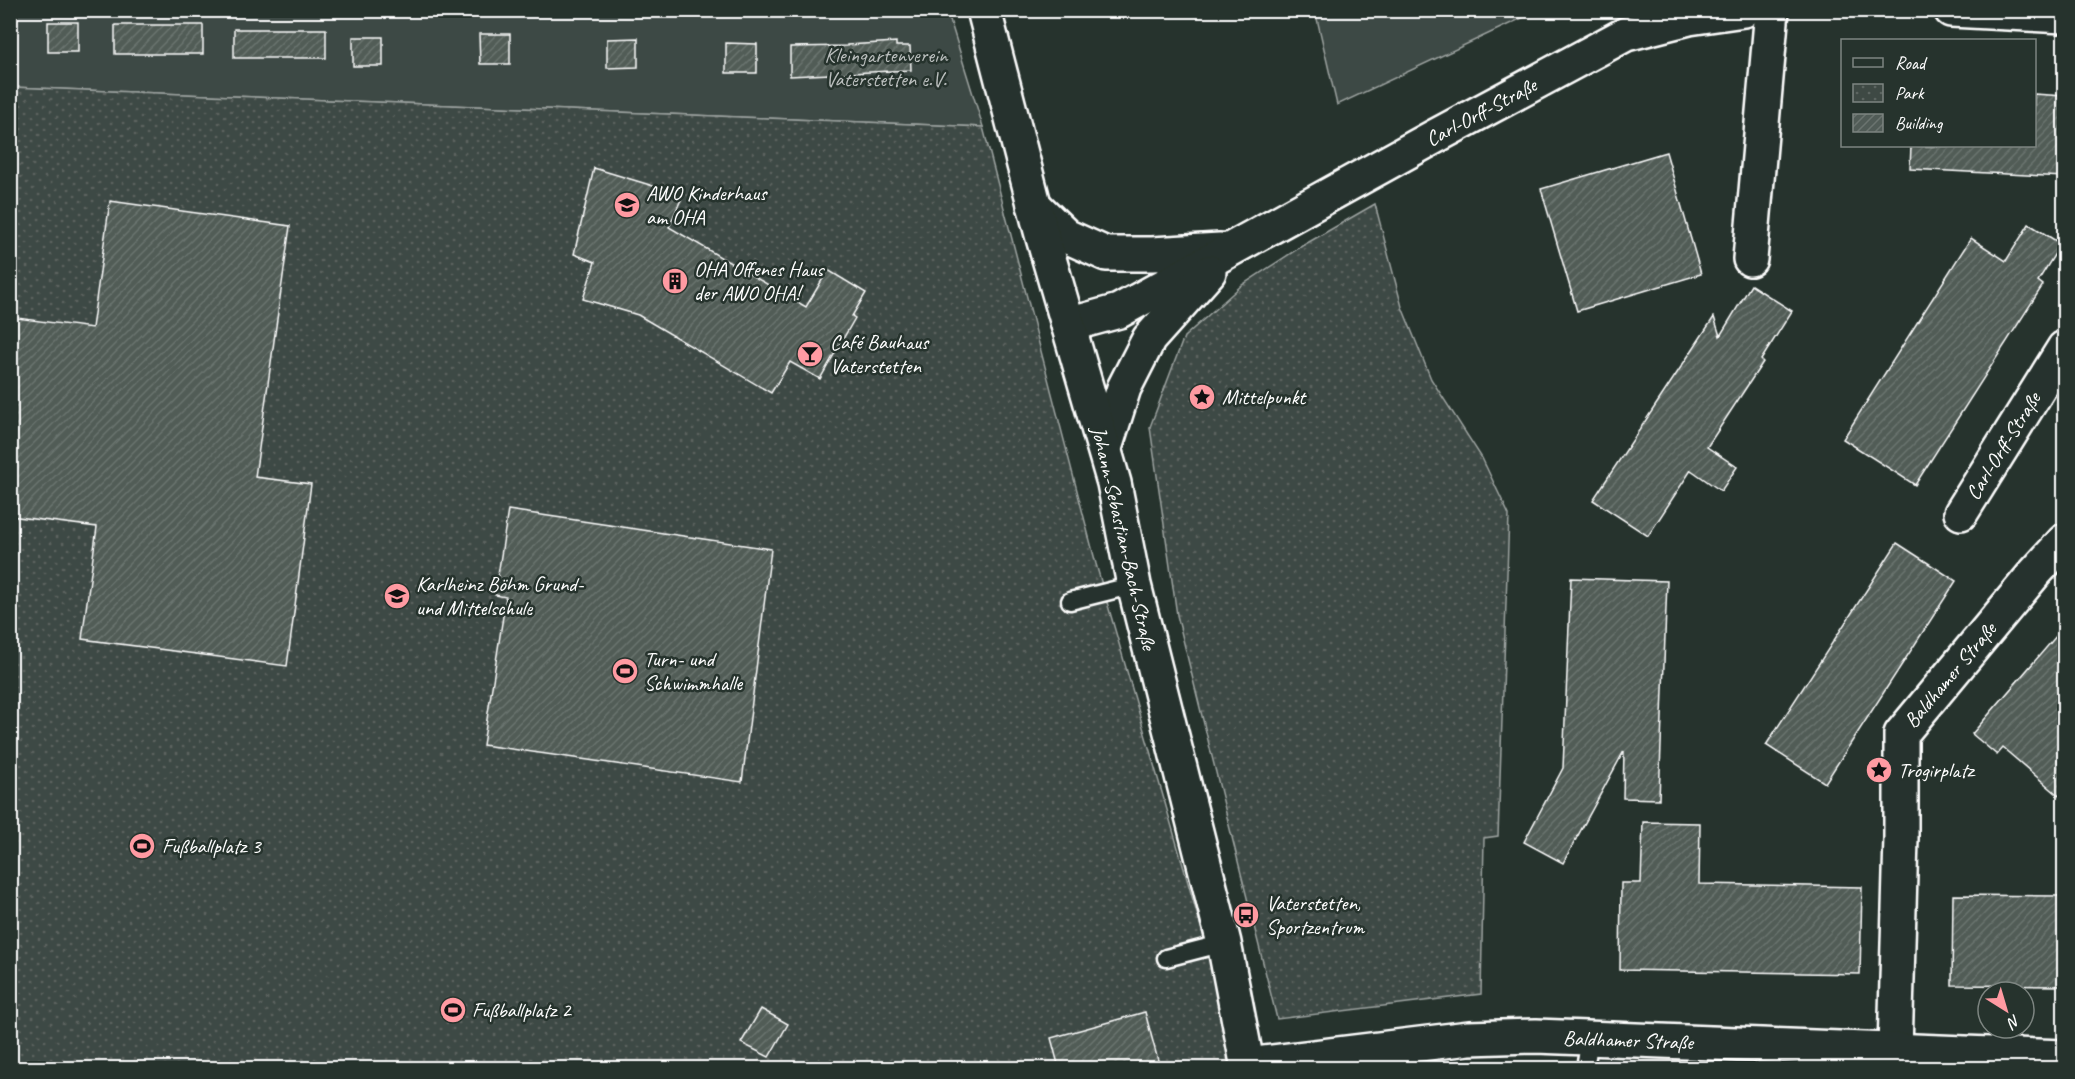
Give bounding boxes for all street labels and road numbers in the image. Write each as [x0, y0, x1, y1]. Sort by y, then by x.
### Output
street label: Carl-Orff-Straße [1421, 71, 1543, 152]
street label: Carl-Orff-Straße [1960, 386, 2047, 505]
street label: Johann-Sebastian-Bach-Straße [1085, 423, 1163, 654]
street label: Baldhamer Straße [1898, 615, 2003, 733]
street label: Baldhamer Straße [1563, 1025, 1696, 1055]

